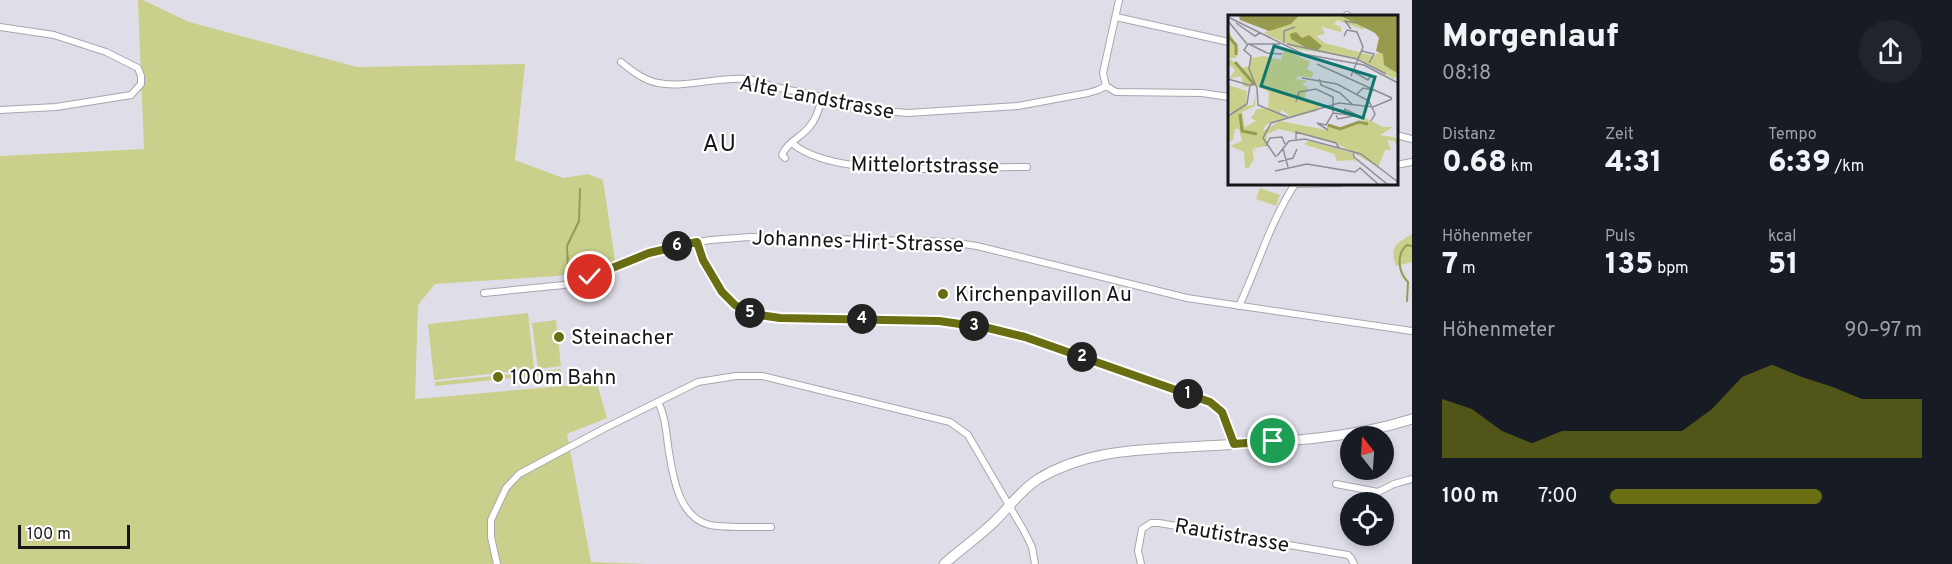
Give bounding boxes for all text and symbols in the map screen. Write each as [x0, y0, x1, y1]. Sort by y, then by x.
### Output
inset map [1228, 15, 1397, 184]
text: Morgenlauf [1442, 17, 1618, 59]
button: share [1859, 20, 1922, 83]
text: 08:18 [1442, 61, 1491, 87]
street label: Alte Landstrasse [737, 70, 896, 127]
text: Distanz [1442, 125, 1496, 145]
text: Zeit [1605, 125, 1634, 145]
text: Tempo [1768, 125, 1817, 145]
district label: AU [703, 130, 737, 160]
text: 0.68 [1442, 145, 1507, 182]
text: 4:31 [1605, 145, 1662, 182]
text: 6:39 [1768, 145, 1831, 182]
street label: Mittelortstrasse [850, 152, 999, 181]
text: km [1507, 157, 1533, 177]
text: /km [1831, 157, 1864, 177]
street label: Johannes-Hirt-Strasse [751, 225, 965, 260]
text: Höhenmeter [1442, 227, 1532, 247]
text: Puls [1605, 227, 1636, 247]
text: kcal [1768, 227, 1796, 247]
pin: 6 [662, 231, 692, 261]
text: 6 [672, 236, 682, 256]
text: 7 [1442, 247, 1458, 284]
text: 135 [1605, 247, 1653, 284]
text: 51 [1768, 247, 1799, 284]
pin [564, 251, 615, 302]
text: m [1458, 259, 1476, 279]
text: bpm [1653, 259, 1689, 279]
icon: check [573, 260, 606, 293]
place label: Kirchenpavillon Au [955, 282, 1132, 309]
marker: Kirchenpavillon Au [936, 287, 950, 301]
pin: 5 [735, 298, 765, 328]
text: 5 [745, 303, 755, 323]
pin: 4 [847, 304, 877, 334]
text: 4 [857, 309, 867, 329]
pin: 3 [959, 311, 989, 341]
text: 3 [969, 316, 979, 336]
text: Höhenmeter [1442, 318, 1555, 344]
text: 90–97 m [1845, 318, 1922, 344]
place label: Steinacher [571, 325, 673, 352]
marker: Steinacher [552, 330, 566, 344]
pin: 2 [1067, 342, 1097, 372]
text: 2 [1077, 347, 1087, 367]
place label: 100m Bahn [510, 365, 616, 392]
marker: 100m Bahn [491, 370, 505, 384]
pin: 1 [1173, 379, 1203, 409]
text: 1 [1185, 384, 1191, 404]
pin [1247, 415, 1298, 466]
icon: arrive [1256, 424, 1289, 457]
north arrow [1340, 426, 1394, 480]
map controls [1340, 426, 1394, 546]
text: 100 m [1442, 484, 1499, 510]
text: 7:00 [1538, 484, 1578, 510]
button: locate [1340, 492, 1394, 546]
street label: Rautistrasse [1172, 513, 1291, 560]
scale bar [18, 522, 130, 550]
text: 100 m [27, 525, 71, 545]

